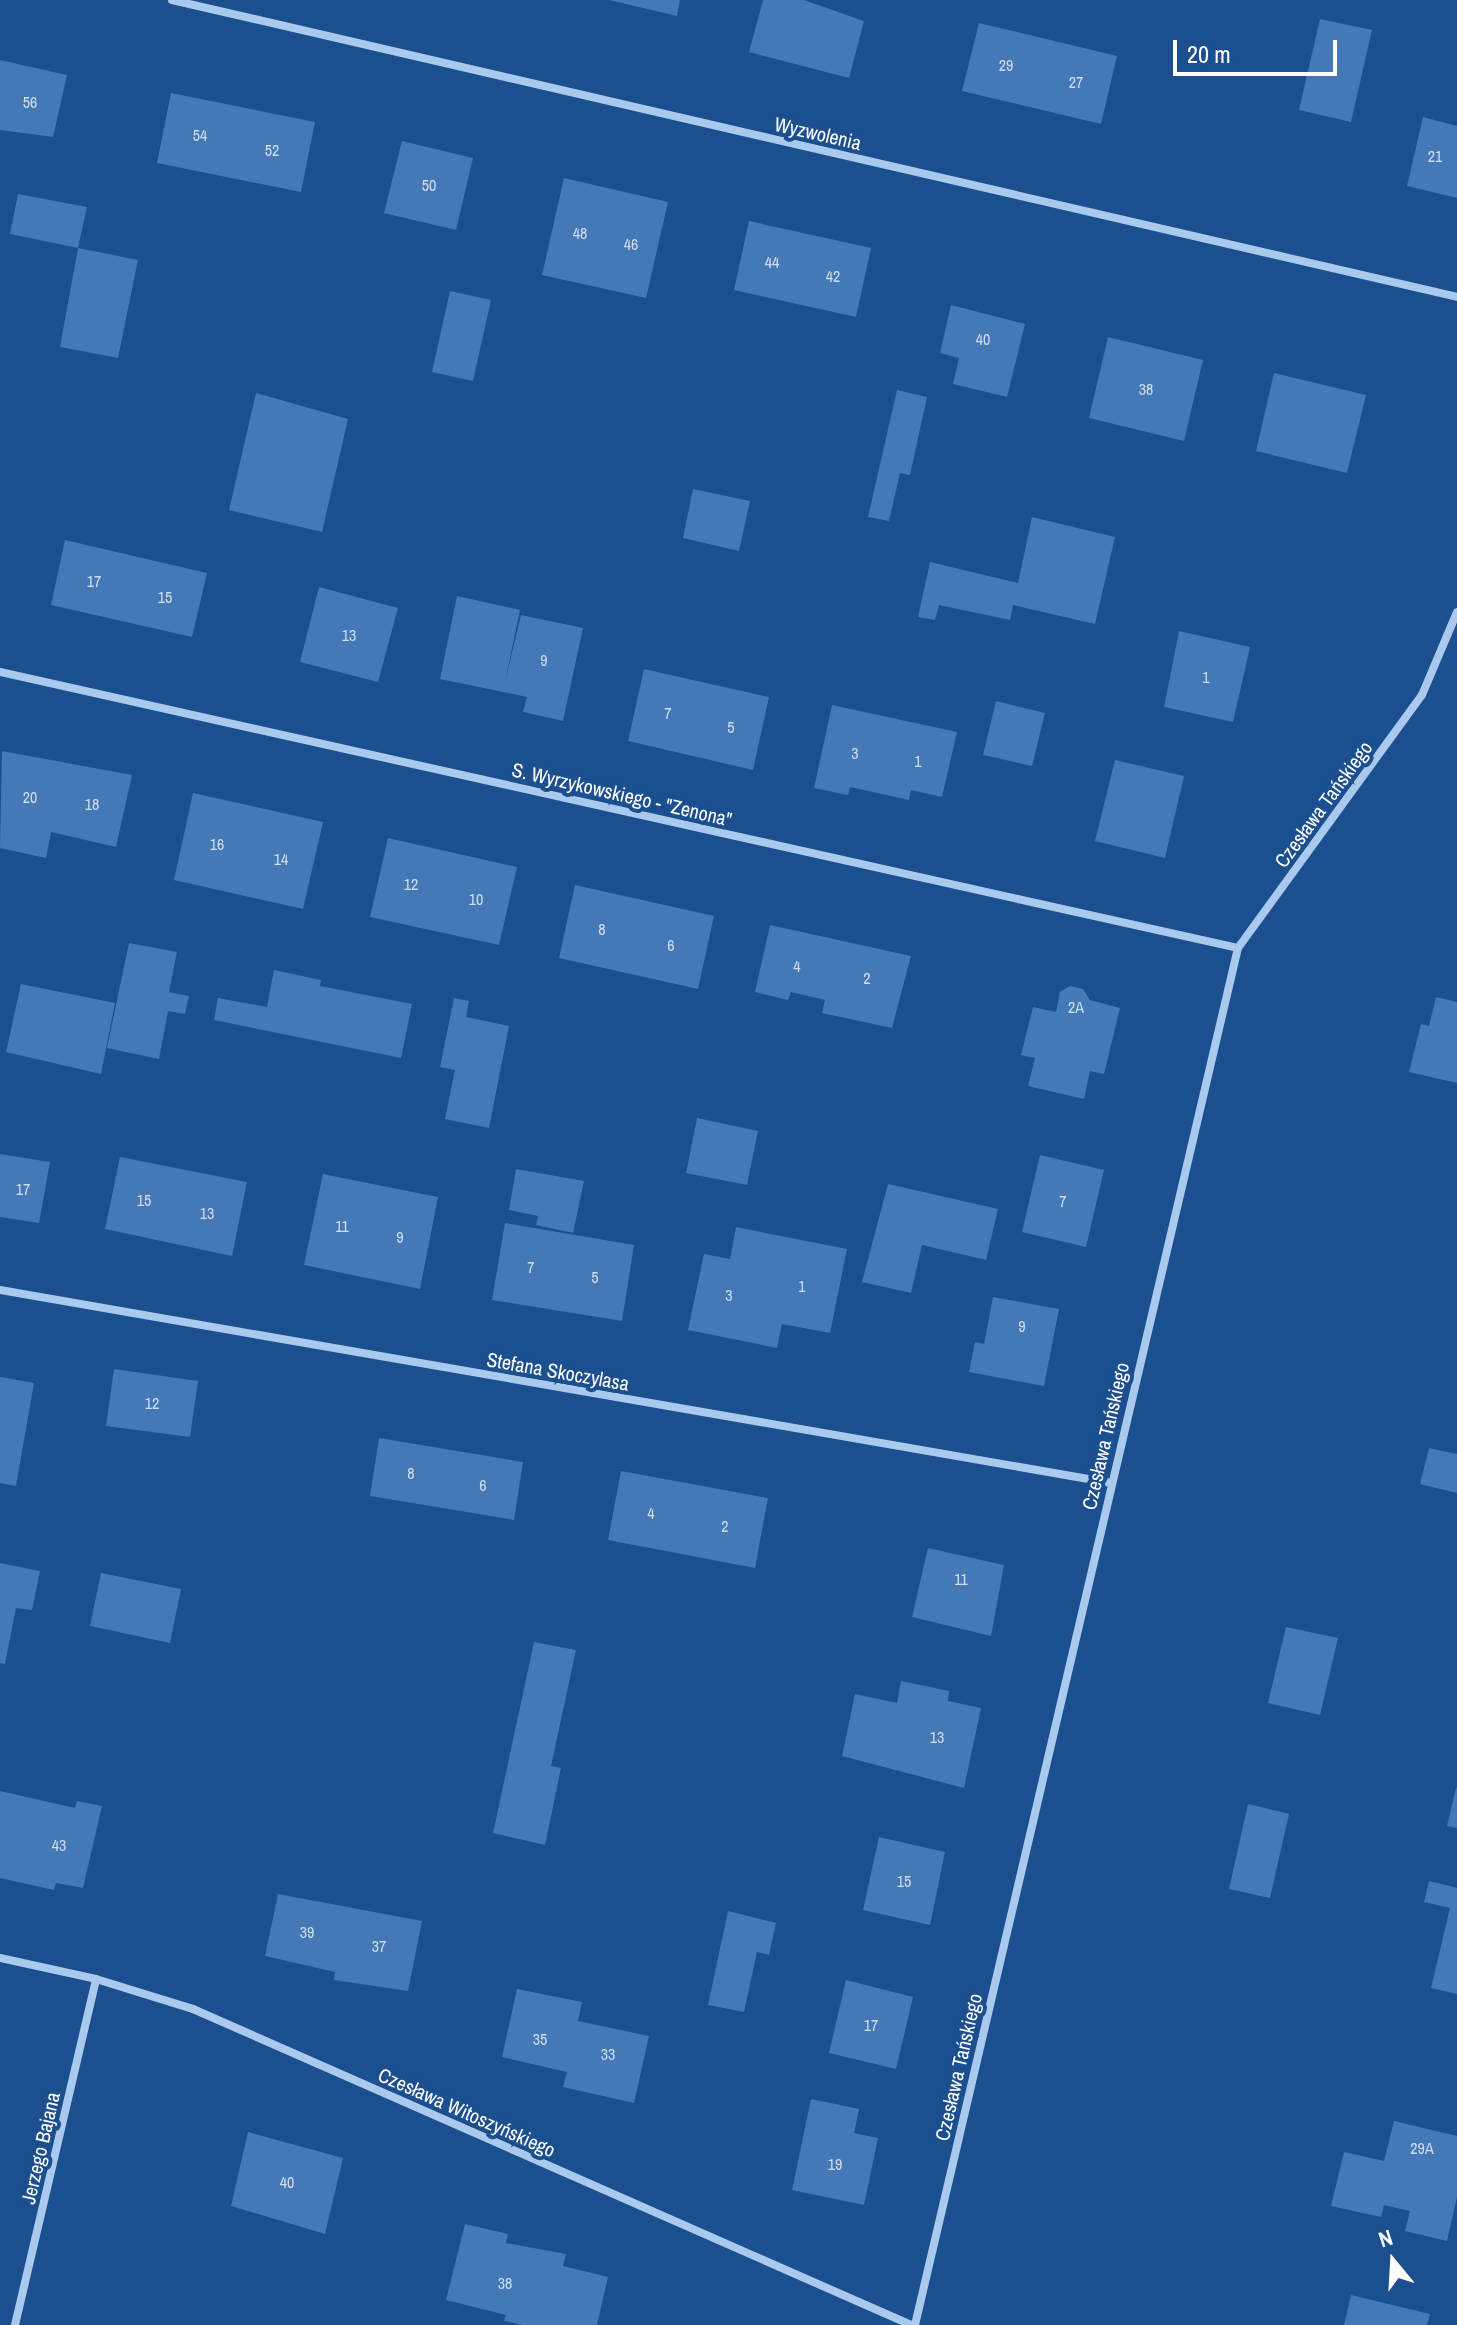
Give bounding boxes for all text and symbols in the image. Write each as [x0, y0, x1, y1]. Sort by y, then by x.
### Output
scale bar [1177, 24, 1341, 74]
text: 20 m [1187, 38, 1231, 70]
house number: 29 [999, 55, 1013, 75]
house number: 27 [1069, 72, 1083, 92]
house number: 56 [23, 92, 37, 112]
street label: Wyzwolenia [772, 111, 864, 155]
house number: 54 [193, 125, 207, 145]
house number: 52 [265, 140, 279, 160]
house number: 21 [1428, 146, 1442, 166]
house number: 50 [422, 175, 436, 195]
house number: 48 [573, 223, 587, 243]
house number: 46 [624, 234, 638, 254]
house number: 44 [765, 252, 779, 272]
house number: 42 [826, 266, 840, 286]
house number: 40 [976, 329, 990, 349]
house number: 38 [1139, 379, 1153, 399]
house number: 17 [87, 571, 101, 591]
house number: 15 [158, 587, 172, 607]
house number: 13 [342, 625, 356, 645]
house number: 9 [540, 650, 548, 670]
house number: 1 [1202, 667, 1210, 687]
house number: 7 [664, 703, 672, 723]
house number: 5 [727, 717, 735, 737]
street label: Czesława Tańskiego [1269, 736, 1377, 872]
house number: 3 [851, 743, 859, 763]
house number: 1 [914, 751, 922, 771]
street label: S. Wyrzykowskiego - "Zenona" [510, 757, 734, 831]
house number: 20 [23, 787, 37, 807]
house number: 18 [85, 794, 99, 814]
house number: 16 [210, 834, 224, 854]
house number: 14 [274, 849, 288, 869]
house number: 12 [404, 874, 418, 894]
house number: 10 [469, 889, 483, 909]
house number: 8 [598, 919, 606, 939]
house number: 6 [667, 935, 675, 955]
house number: 4 [793, 956, 801, 976]
house number: 2 [863, 968, 871, 988]
house number: 2A [1068, 997, 1084, 1017]
house number: 17 [16, 1179, 30, 1199]
house number: 15 [137, 1190, 151, 1210]
house number: 7 [1059, 1191, 1067, 1211]
house number: 13 [200, 1203, 214, 1223]
house number: 11 [335, 1216, 349, 1236]
house number: 9 [396, 1227, 404, 1247]
house number: 7 [527, 1257, 535, 1277]
house number: 5 [591, 1267, 599, 1287]
house number: 1 [798, 1276, 806, 1296]
house number: 3 [725, 1285, 733, 1305]
house number: 9 [1018, 1316, 1026, 1336]
street label: Stefana Skoczylasa [485, 1347, 631, 1395]
street label: Czesława Tańskiego [1076, 1360, 1134, 1512]
house number: 12 [145, 1393, 159, 1413]
house number: 8 [407, 1463, 415, 1483]
house number: 6 [479, 1475, 487, 1495]
house number: 4 [647, 1503, 655, 1523]
house number: 2 [721, 1516, 729, 1536]
house number: 11 [954, 1569, 968, 1589]
house number: 13 [930, 1727, 944, 1747]
house number: 43 [52, 1835, 66, 1855]
house number: 15 [897, 1871, 911, 1891]
house number: 39 [300, 1922, 314, 1942]
house number: 37 [372, 1936, 386, 1956]
street label: Czesława Tańskiego [929, 1991, 987, 2143]
house number: 17 [864, 2015, 878, 2035]
house number: 35 [533, 2029, 547, 2049]
house number: 33 [601, 2044, 615, 2064]
street label: Czesława Witoszyńskiego [375, 2062, 559, 2162]
street label: Jerzego Bajana [15, 2090, 65, 2206]
house number: 29A [1410, 2138, 1434, 2158]
house number: 19 [828, 2154, 842, 2174]
house number: 40 [280, 2172, 294, 2192]
north arrow [1353, 2221, 1433, 2301]
text: N [1375, 2222, 1396, 2254]
house number: 38 [498, 2273, 512, 2293]

